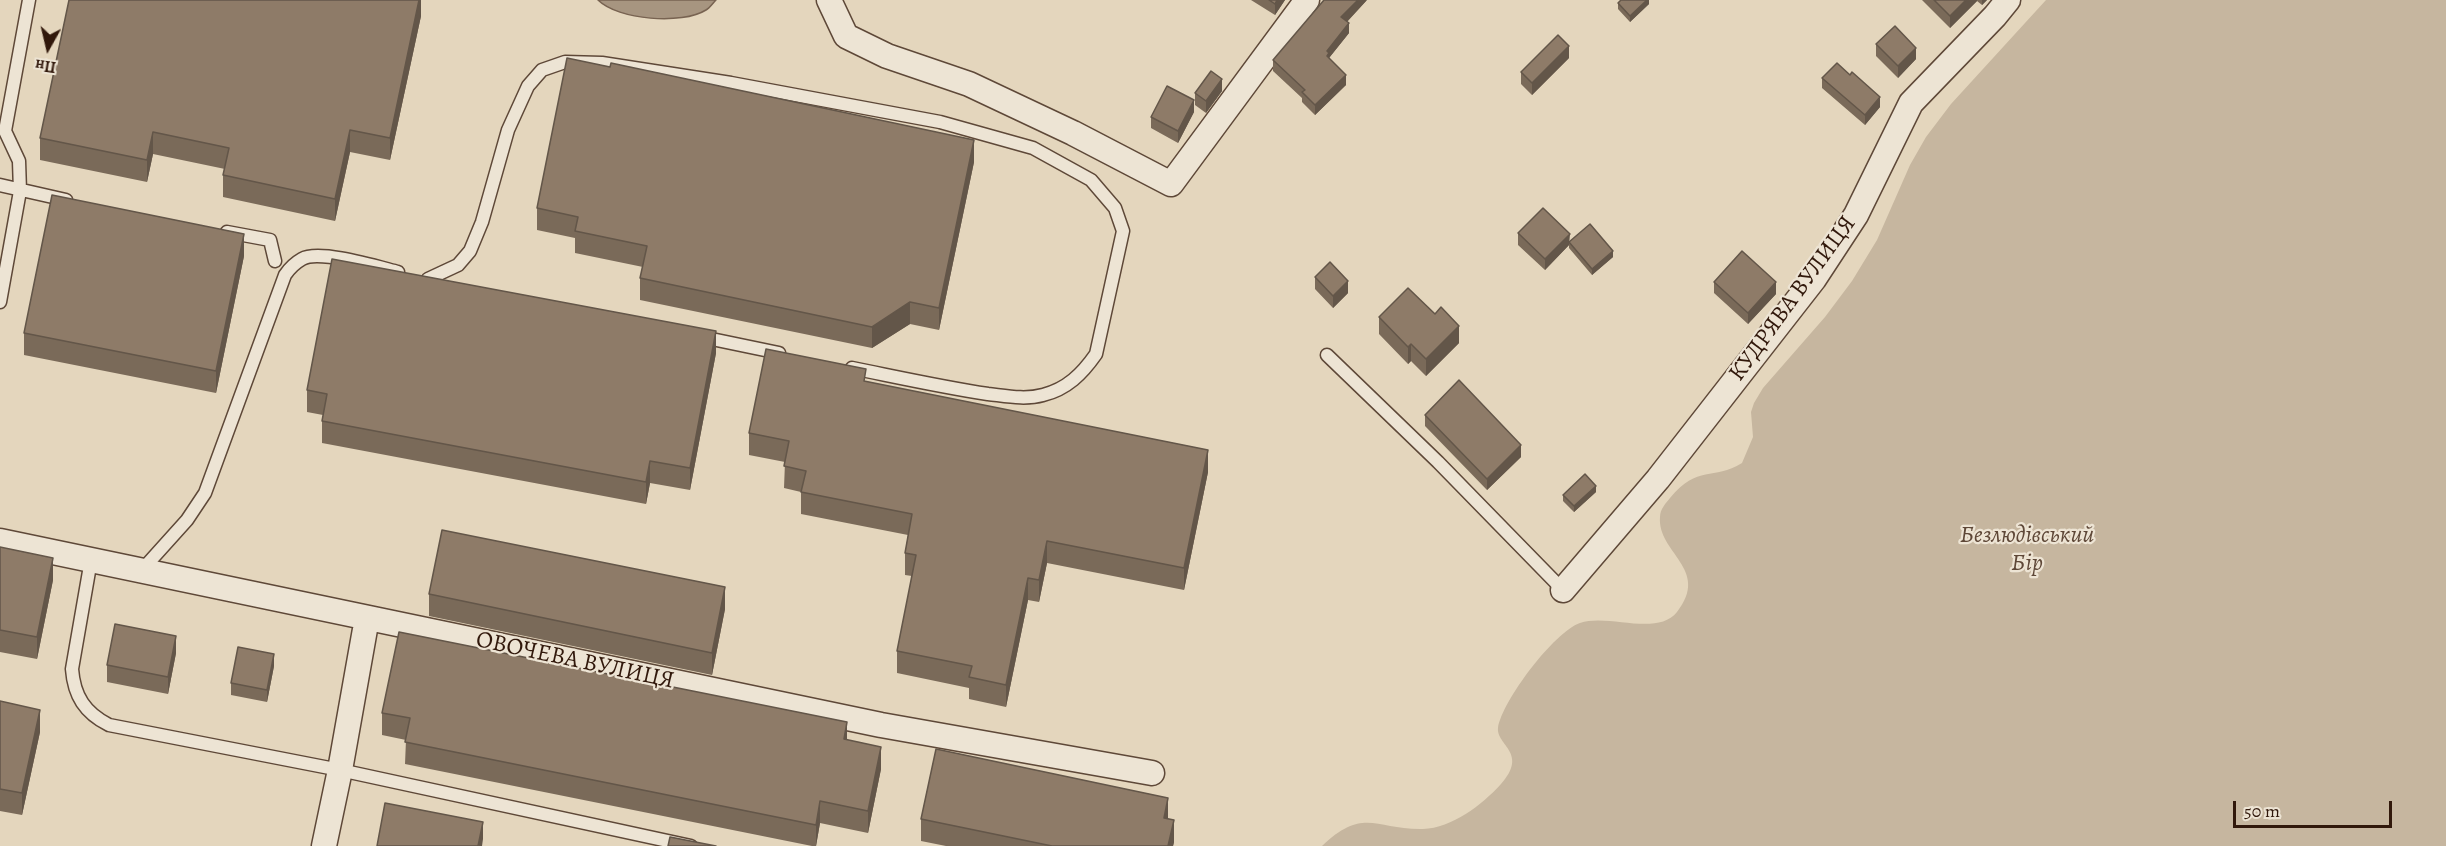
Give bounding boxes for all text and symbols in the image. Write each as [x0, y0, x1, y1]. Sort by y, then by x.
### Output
north arrow [18, 18, 78, 78]
text: Пн [34, 53, 57, 78]
street label: КУДРЯВА ВУЛИЦЯ [1723, 211, 1863, 387]
park label: Безлюдівський Бір [1960, 522, 2094, 578]
street label: ОВОЧЕВА ВУЛИЦЯ [473, 626, 677, 696]
scale bar [2236, 789, 2395, 827]
text: 50 m [2244, 799, 2280, 823]

